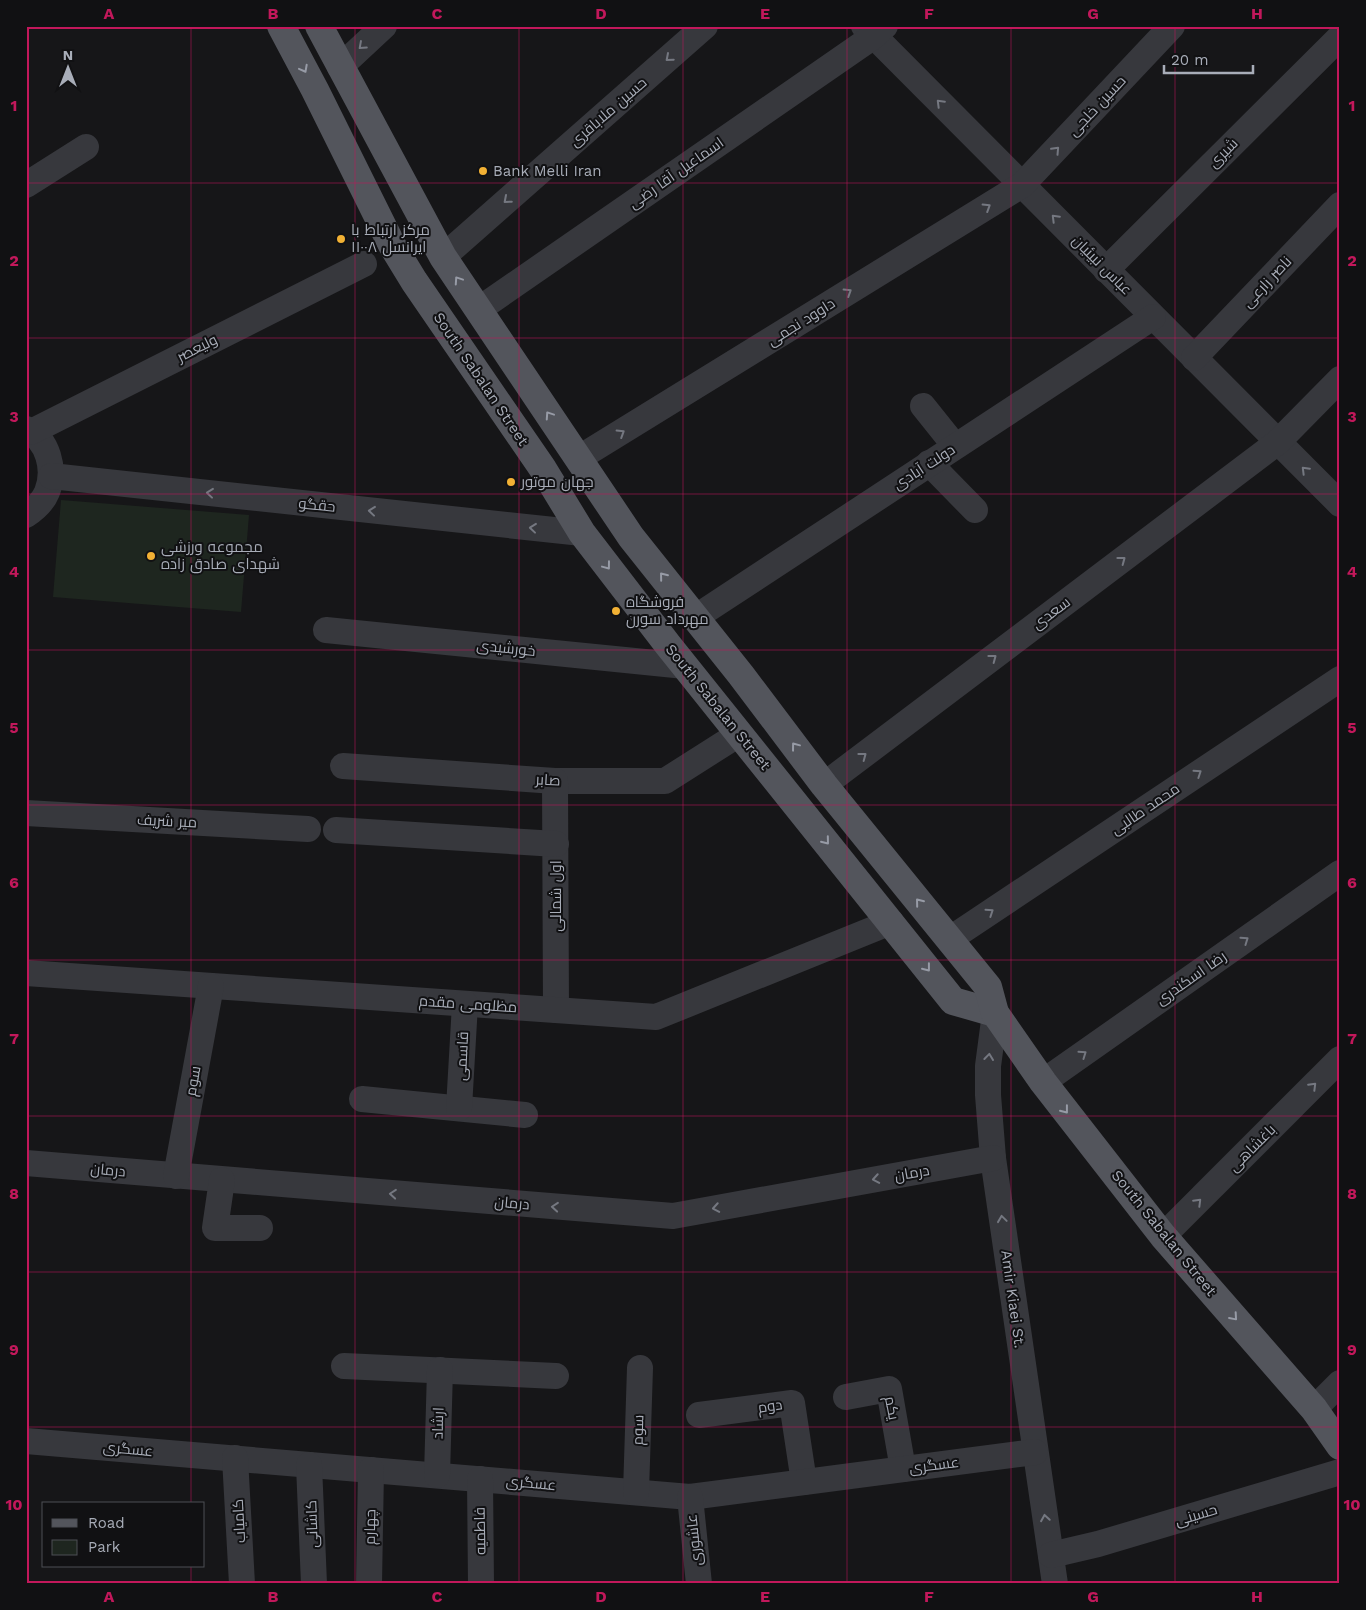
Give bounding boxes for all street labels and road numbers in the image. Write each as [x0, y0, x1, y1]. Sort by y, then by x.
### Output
street label: حسین خلجی [1064, 72, 1130, 141]
street label: حسین ملاباقری [566, 74, 651, 151]
street label: اسماعیل آقا رضی [625, 133, 728, 213]
street label: شیری [1204, 134, 1242, 172]
street label: عباس نبیئیان [1068, 231, 1136, 299]
street label: ناصر زارعی [1239, 252, 1296, 312]
street label: داوود نجمی [764, 294, 839, 351]
street label: South Sabalan Street [430, 309, 533, 450]
street label: ولیعصر [173, 330, 220, 366]
street label: دولت آبادی [890, 440, 959, 494]
street label: حقگو [298, 494, 336, 516]
street label: سعدی [1028, 593, 1074, 634]
street label: خورشیدی [475, 636, 536, 661]
street label: South Sabalan Street [662, 640, 775, 774]
street label: صابر [534, 770, 561, 790]
street label: محمد طالبی [1107, 779, 1183, 839]
street label: میر شریف [136, 810, 198, 832]
street label: اول شمالی [547, 860, 566, 932]
street label: رضا اسکندری [1152, 947, 1230, 1010]
street label: مظلومی مقدم [418, 992, 518, 1017]
street label: قاسمی [452, 1031, 473, 1081]
street label: سوم [181, 1064, 205, 1098]
street label: باغشاهی [1224, 1120, 1280, 1176]
street label: درمان [90, 1159, 126, 1181]
street label: درمان [893, 1161, 931, 1186]
street label: South Sabalan Street [1108, 1166, 1221, 1300]
street label: درمان [494, 1192, 530, 1214]
street label: Amir Kiaei St. [997, 1249, 1029, 1349]
street label: دوم [756, 1395, 784, 1418]
street label: یکم [880, 1395, 903, 1422]
street label: ارشاد [428, 1407, 448, 1439]
street label: سوم [628, 1414, 649, 1446]
street label: عسگری [102, 1438, 154, 1461]
street label: عسگری [908, 1453, 960, 1478]
street label: عسگری [505, 1472, 557, 1495]
street label: کامیاب [229, 1498, 249, 1544]
street label: کاشانی [302, 1500, 323, 1548]
street label: حسینی [1173, 1500, 1220, 1531]
street label: فاطمیه [471, 1507, 489, 1555]
street label: چهارم [361, 1509, 380, 1545]
street label: عاشوری [682, 1513, 707, 1567]

